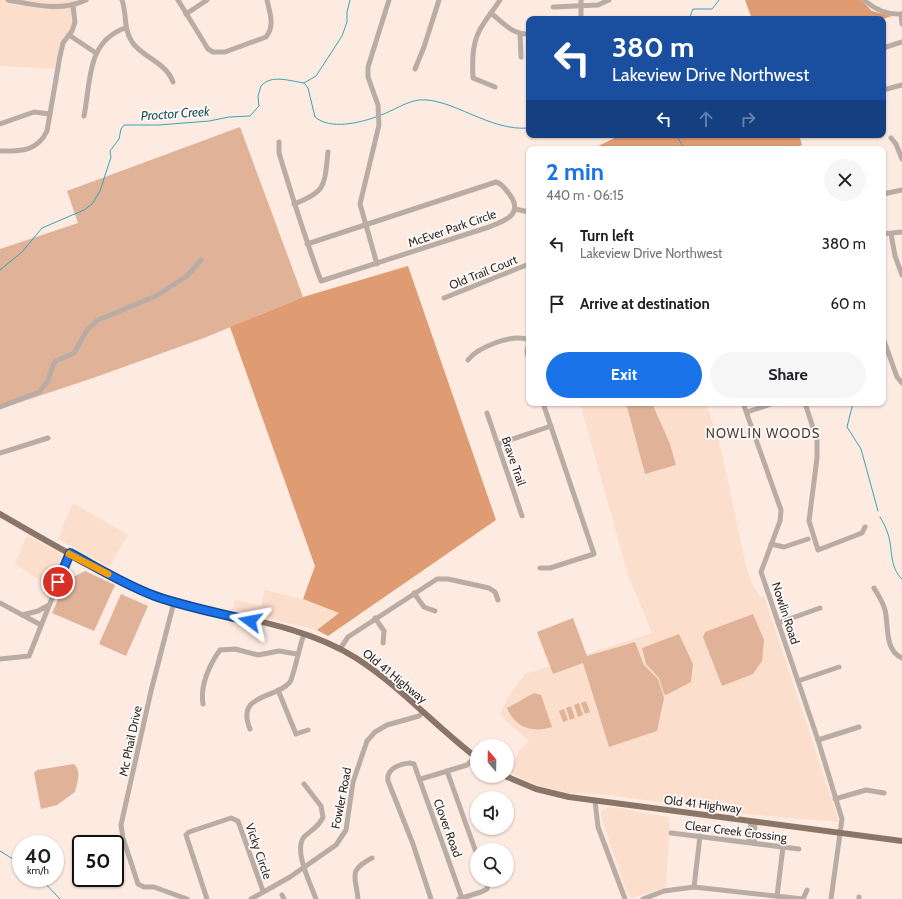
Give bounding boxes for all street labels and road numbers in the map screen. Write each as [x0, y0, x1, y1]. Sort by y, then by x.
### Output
street label: McEver Park Circle [406, 206, 498, 250]
street label: Old Trail Court [447, 252, 519, 292]
street label: Brave Trail [499, 434, 529, 488]
street label: Nowlin Road [769, 580, 803, 646]
street label: Old 41 Highway [360, 646, 430, 706]
street label: Mc Phail Drive [115, 704, 145, 778]
street label: Fowler Road [328, 766, 354, 830]
street label: Old 41 Highway [663, 792, 743, 816]
street label: Clover Road [430, 797, 466, 859]
street label: Clear Creek Crossing [684, 817, 789, 845]
street label: Vicky Circle [242, 821, 276, 881]

